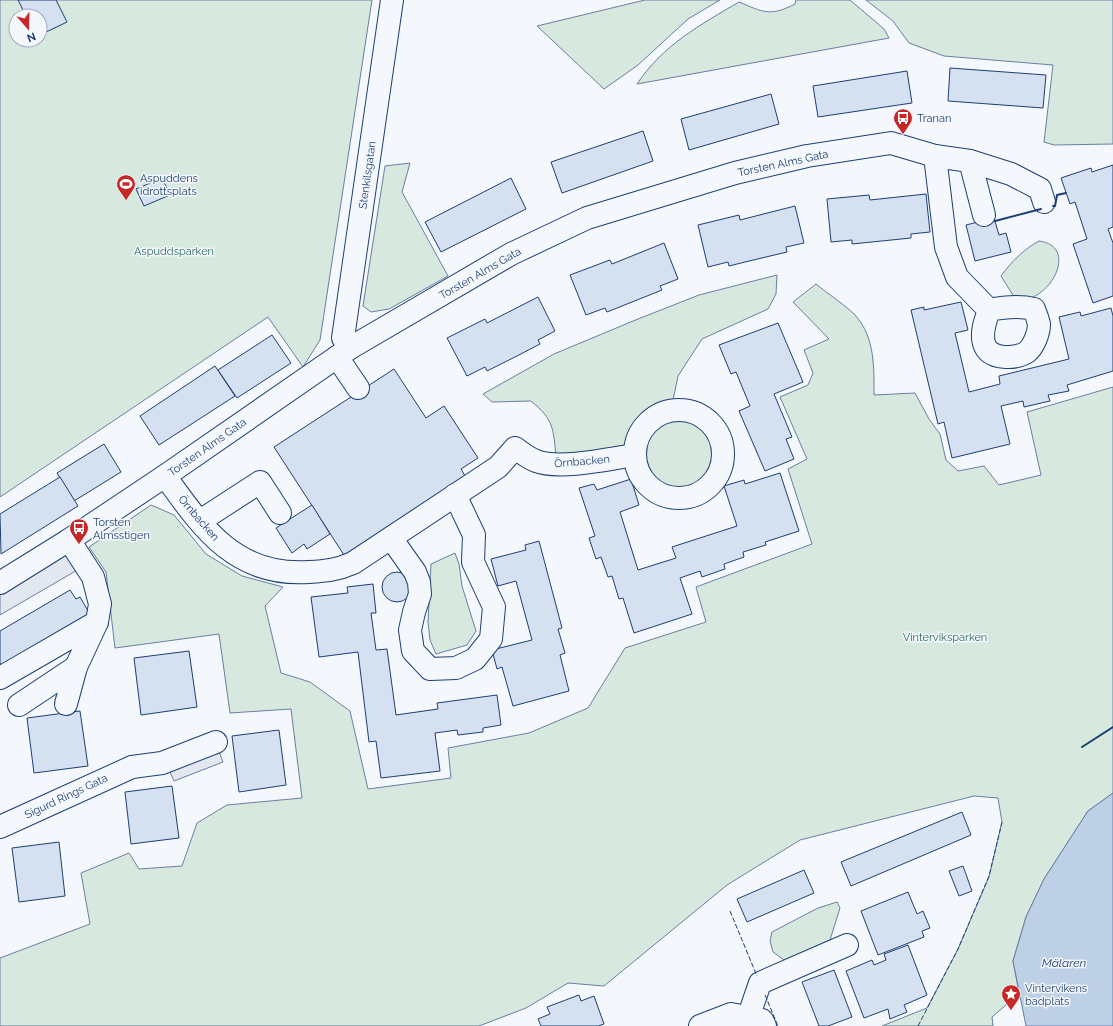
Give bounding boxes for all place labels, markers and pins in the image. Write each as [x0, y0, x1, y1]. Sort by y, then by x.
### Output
bus stop icon: Tranan [892, 107, 914, 135]
place label: Tranan [917, 112, 951, 125]
place label: Aspuddens idrottsplats [140, 172, 198, 198]
sports icon: Aspuddens idrottsplats [115, 173, 137, 201]
place label: Torsten Almsstigen [93, 516, 150, 542]
bus stop icon: Torsten Almsstigen [68, 517, 90, 545]
place label: Vintervikens badplats [1025, 982, 1087, 1008]
place icon: Vintervikens badplats [1000, 983, 1022, 1011]

